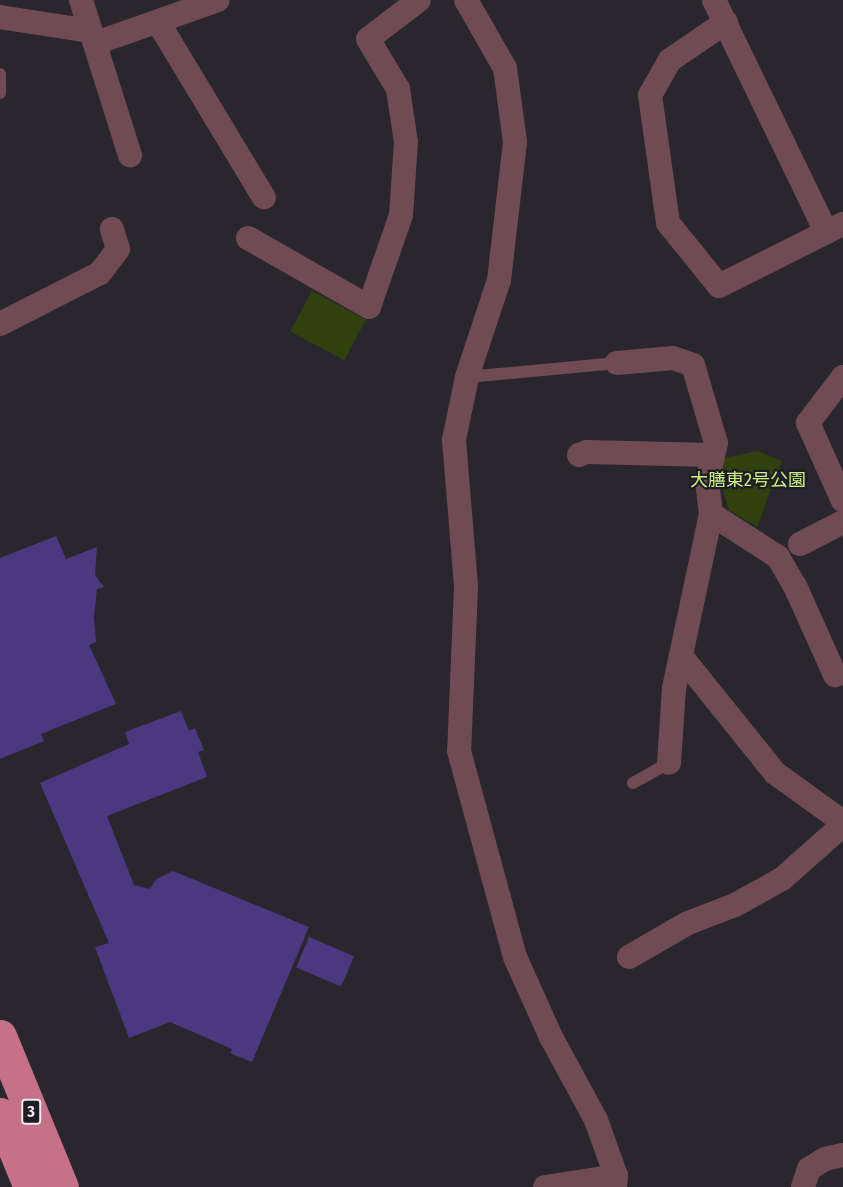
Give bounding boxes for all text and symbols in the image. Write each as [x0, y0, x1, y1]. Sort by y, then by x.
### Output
park label: 大膳東2号公園 [690, 469, 806, 491]
road number: 3 [20, 1099, 42, 1125]

